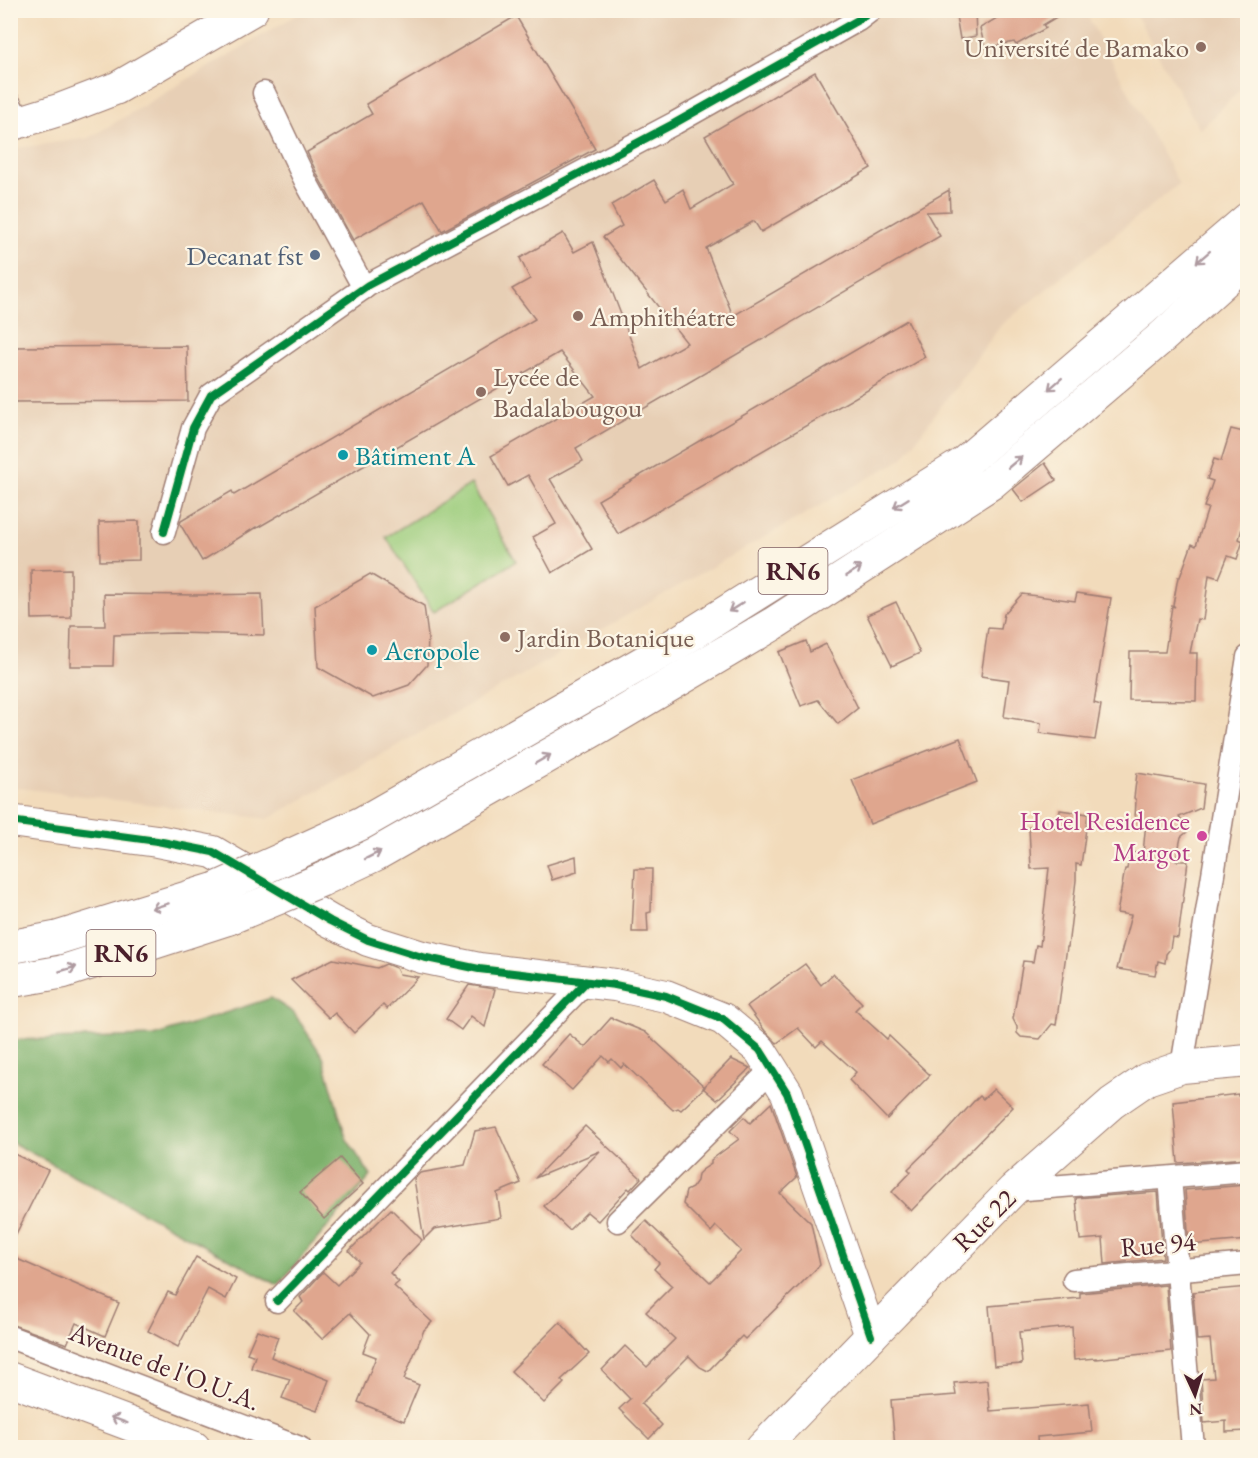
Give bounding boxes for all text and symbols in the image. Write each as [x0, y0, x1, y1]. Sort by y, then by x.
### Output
place label: Université de Bamako [964, 30, 1189, 65]
marker: Université de Bamako [1194, 40, 1208, 54]
place label: Decanat fst [186, 238, 304, 273]
marker: Decanat fst [308, 248, 322, 262]
one-way arrow [1196, 250, 1211, 264]
place label: Amphithéatre [589, 299, 736, 334]
marker: Amphithéatre [571, 309, 585, 323]
place label: Lycée de Badalabougou [493, 359, 642, 425]
one-way arrow [1048, 377, 1063, 391]
marker: Lycée de Badalabougou [474, 385, 488, 399]
place label: Bâtiment A [355, 438, 475, 473]
marker: Bâtiment A [336, 448, 350, 462]
one-way arrow [1007, 455, 1022, 469]
one-way arrow [893, 497, 910, 509]
road number: RN6 [758, 548, 828, 594]
one-way arrow [845, 565, 862, 577]
one-way arrow [728, 601, 745, 613]
place label: Jardin Botanique [515, 620, 694, 655]
marker: Jardin Botanique [498, 630, 512, 644]
place label: Acropole [383, 633, 480, 668]
marker: Acropole [365, 643, 379, 657]
one-way arrow [534, 753, 551, 765]
place label: Hotel Residence Margot [1019, 803, 1191, 869]
marker: Hotel Residence Margot [1195, 829, 1209, 843]
one-way arrow [364, 849, 382, 860]
one-way arrow [151, 901, 170, 912]
road number: RN6 [86, 930, 156, 976]
one-way arrow [58, 963, 77, 975]
street label: Rue 22 [945, 1181, 1023, 1259]
street label: Rue 94 [1119, 1223, 1198, 1265]
street label: Avenue de l'O.U.A. [64, 1313, 265, 1418]
north arrow [1165, 1365, 1225, 1425]
text: N [1189, 1399, 1203, 1420]
one-way arrow [110, 1413, 129, 1424]

